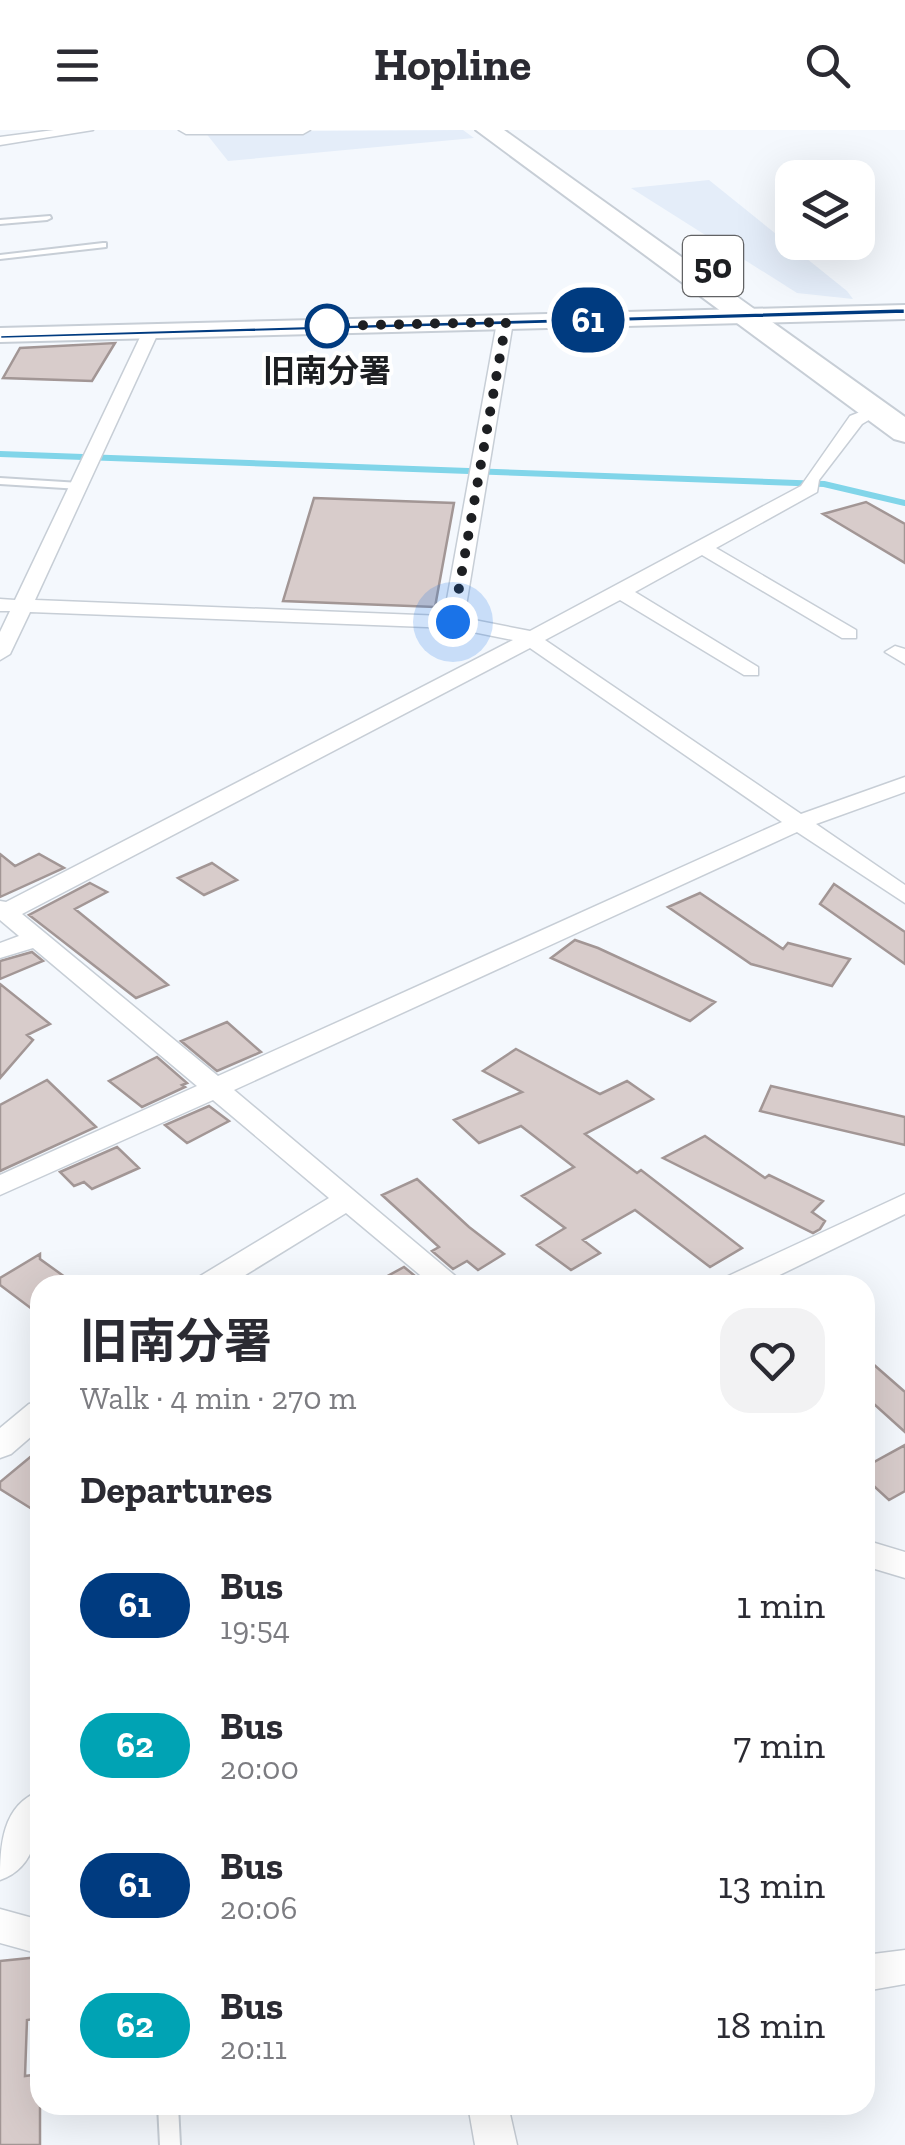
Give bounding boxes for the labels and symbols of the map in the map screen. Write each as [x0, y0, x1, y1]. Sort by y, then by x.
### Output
road number: 50 [683, 236, 743, 296]
line badge: 61 [543, 288, 633, 352]
marker: 旧南分署 [306, 305, 348, 347]
place label: 旧南分署 [263, 352, 391, 390]
your location [428, 597, 478, 647]

